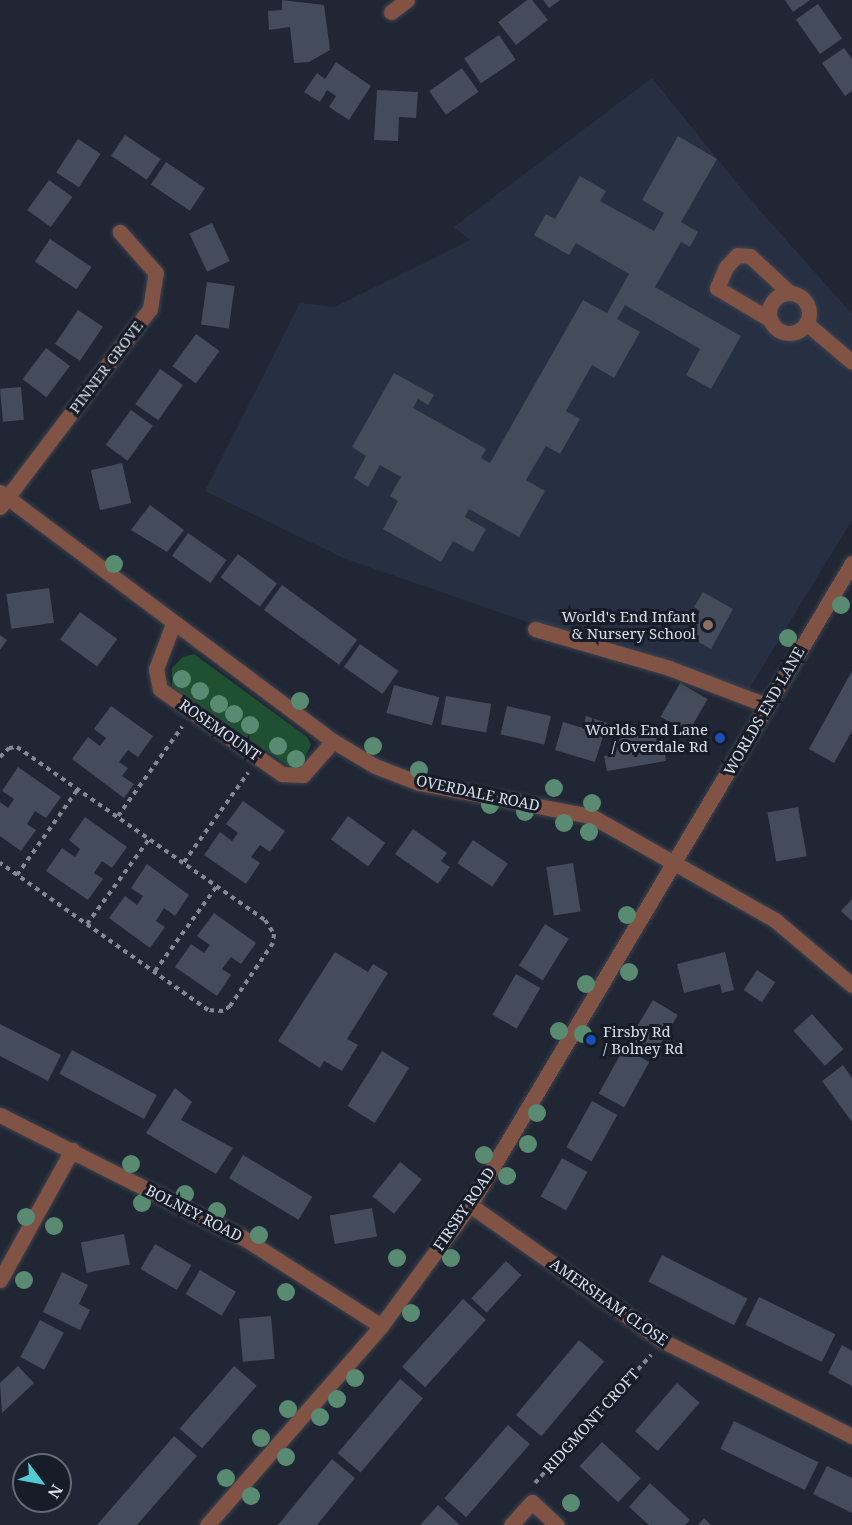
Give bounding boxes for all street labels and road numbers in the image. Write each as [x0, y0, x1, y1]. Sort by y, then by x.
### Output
street label: PINNER GROVE [65, 317, 147, 417]
street label: WORLDS END LANE [720, 644, 808, 778]
street label: ROSEMOUNT [176, 695, 264, 765]
street label: OVERDALE ROAD [415, 771, 541, 815]
street label: FIRSBY ROAD [430, 1164, 498, 1254]
street label: BOLNEY ROAD [143, 1181, 245, 1245]
street label: AMERSHAM CLOSE [547, 1255, 671, 1349]
street label: RIDGMONT CROFT [539, 1365, 643, 1477]

